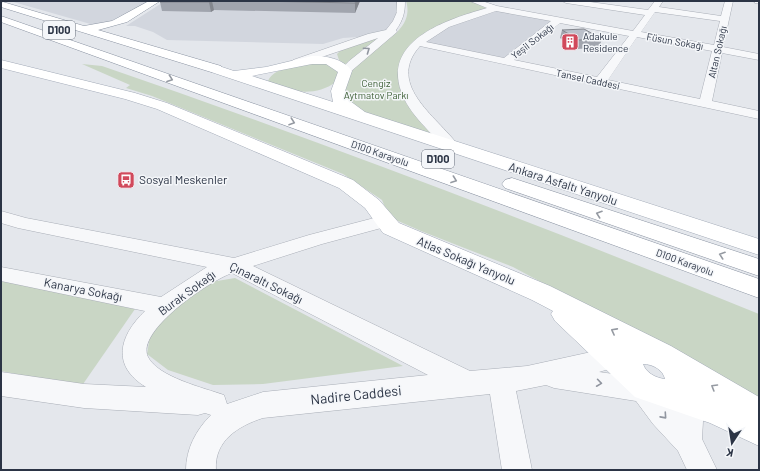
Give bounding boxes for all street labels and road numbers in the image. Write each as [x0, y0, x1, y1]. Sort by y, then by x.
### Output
road number: D100 [43, 21, 75, 39]
street label: Yeşil Sokağı [508, 21, 556, 61]
street label: Altan Sokağı [705, 25, 729, 79]
street label: Füsun Sokağı [646, 30, 704, 52]
street label: Tansel Caddesi [555, 66, 621, 92]
street label: D100 Karayolu [349, 137, 411, 169]
road number: D100 [422, 150, 454, 168]
street label: Ankara Asfaltı Yanyolu [507, 159, 620, 207]
street label: Atlas Sokağı Yanyolu [415, 233, 518, 287]
street label: D100 Karayolu [655, 246, 715, 278]
street label: Çınaraltı Sokağı [228, 258, 305, 306]
street label: Burak Sokağı [155, 267, 218, 318]
street label: Kanarya Sokağı [43, 275, 123, 303]
street label: Nadire Caddesi [310, 381, 402, 408]

